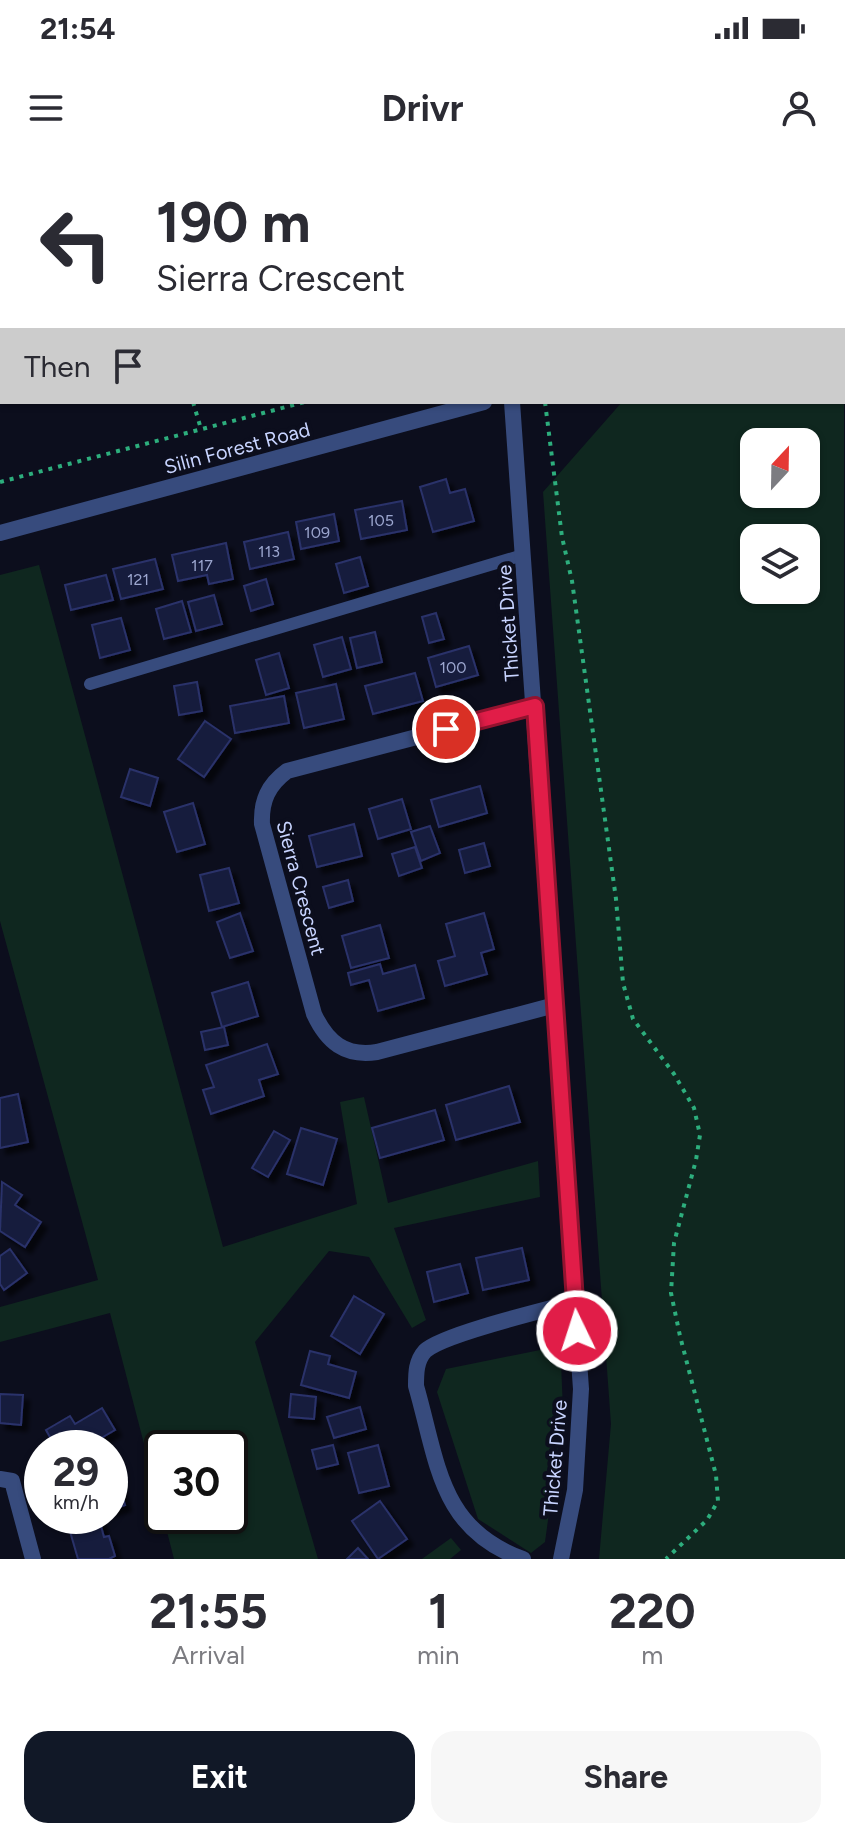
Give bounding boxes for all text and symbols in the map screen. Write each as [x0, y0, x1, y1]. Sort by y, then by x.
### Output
text: 21:54 [40, 10, 115, 47]
icon: menu [24, 86, 68, 130]
icon: person [777, 86, 821, 130]
text: Drivr [382, 87, 463, 130]
text: 190 m [156, 189, 311, 256]
icon: left [24, 192, 128, 296]
text: Sierra Crescent [156, 257, 405, 300]
icon: arrive [106, 344, 150, 388]
text: Then [24, 348, 90, 385]
street label: Silin Forest Road [161, 417, 313, 479]
north arrow [740, 428, 820, 508]
map controls [740, 428, 820, 604]
house number: 105 [368, 511, 394, 530]
house number: 109 [304, 523, 330, 542]
button: layers [740, 524, 820, 604]
house number: 113 [258, 542, 280, 561]
house number: 117 [191, 556, 213, 575]
street label: Thicket Drive [492, 564, 524, 682]
house number: 121 [127, 570, 149, 589]
house number: 100 [439, 658, 467, 677]
pin [412, 695, 480, 763]
icon: arrive [424, 707, 468, 751]
street label: Sierra Crescent [271, 818, 331, 958]
position arrow [535, 1289, 619, 1373]
street label: Thicket Drive [538, 1399, 572, 1517]
speed limit sign: 30 [144, 1430, 248, 1534]
text: 29 [53, 1448, 99, 1496]
text: km/h [53, 1490, 99, 1514]
text: 21:55 [149, 1582, 268, 1640]
text: 1 [428, 1582, 448, 1640]
text: 220 [609, 1582, 696, 1640]
text: Arrival [172, 1639, 245, 1671]
text: min [417, 1639, 460, 1671]
text: m [641, 1639, 663, 1671]
button: Exit [24, 1731, 415, 1823]
button: Share [431, 1731, 821, 1823]

